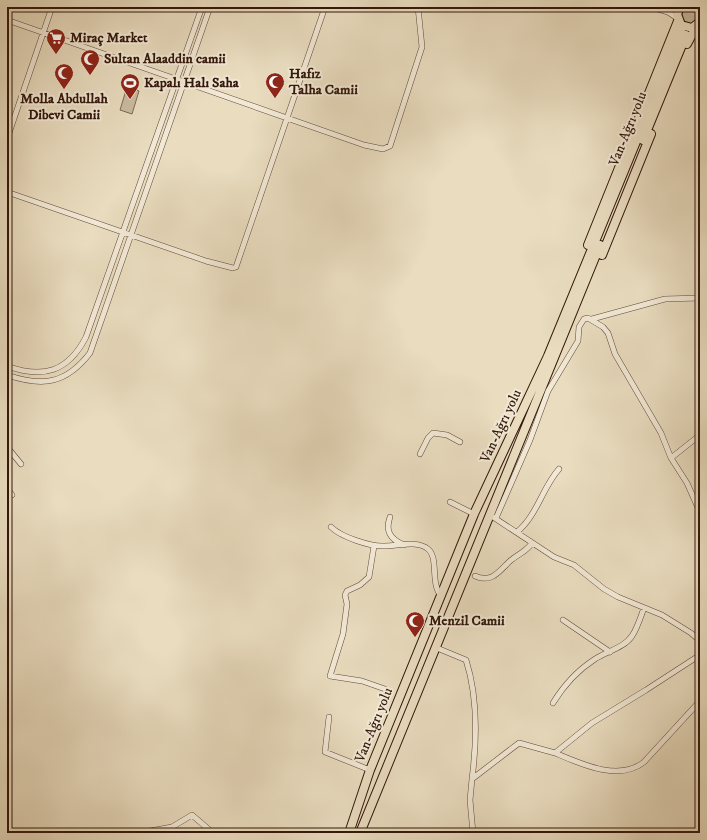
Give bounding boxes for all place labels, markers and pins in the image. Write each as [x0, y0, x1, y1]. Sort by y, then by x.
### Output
supermarket icon: Miraç Market [45, 27, 67, 55]
place label: Miraç Market [70, 29, 148, 47]
mosque icon: Sultan Alaaddin camii [79, 48, 101, 76]
place label: Sultan Alaaddin camii [104, 50, 226, 68]
mosque icon: Molla Abdullah Dibevi Camii [53, 62, 75, 90]
place label: Hafız Talha Camii [288, 65, 358, 99]
mosque icon: Hafız Talha Camii [264, 71, 286, 99]
sports icon: Kapalı Halı Saha [119, 72, 141, 100]
place label: Kapalı Halı Saha [144, 74, 240, 92]
place label: Molla Abdullah Dibevi Camii [20, 90, 108, 124]
mosque icon: Menzil Camii [404, 610, 426, 638]
place label: Menzil Camii [429, 612, 505, 630]

